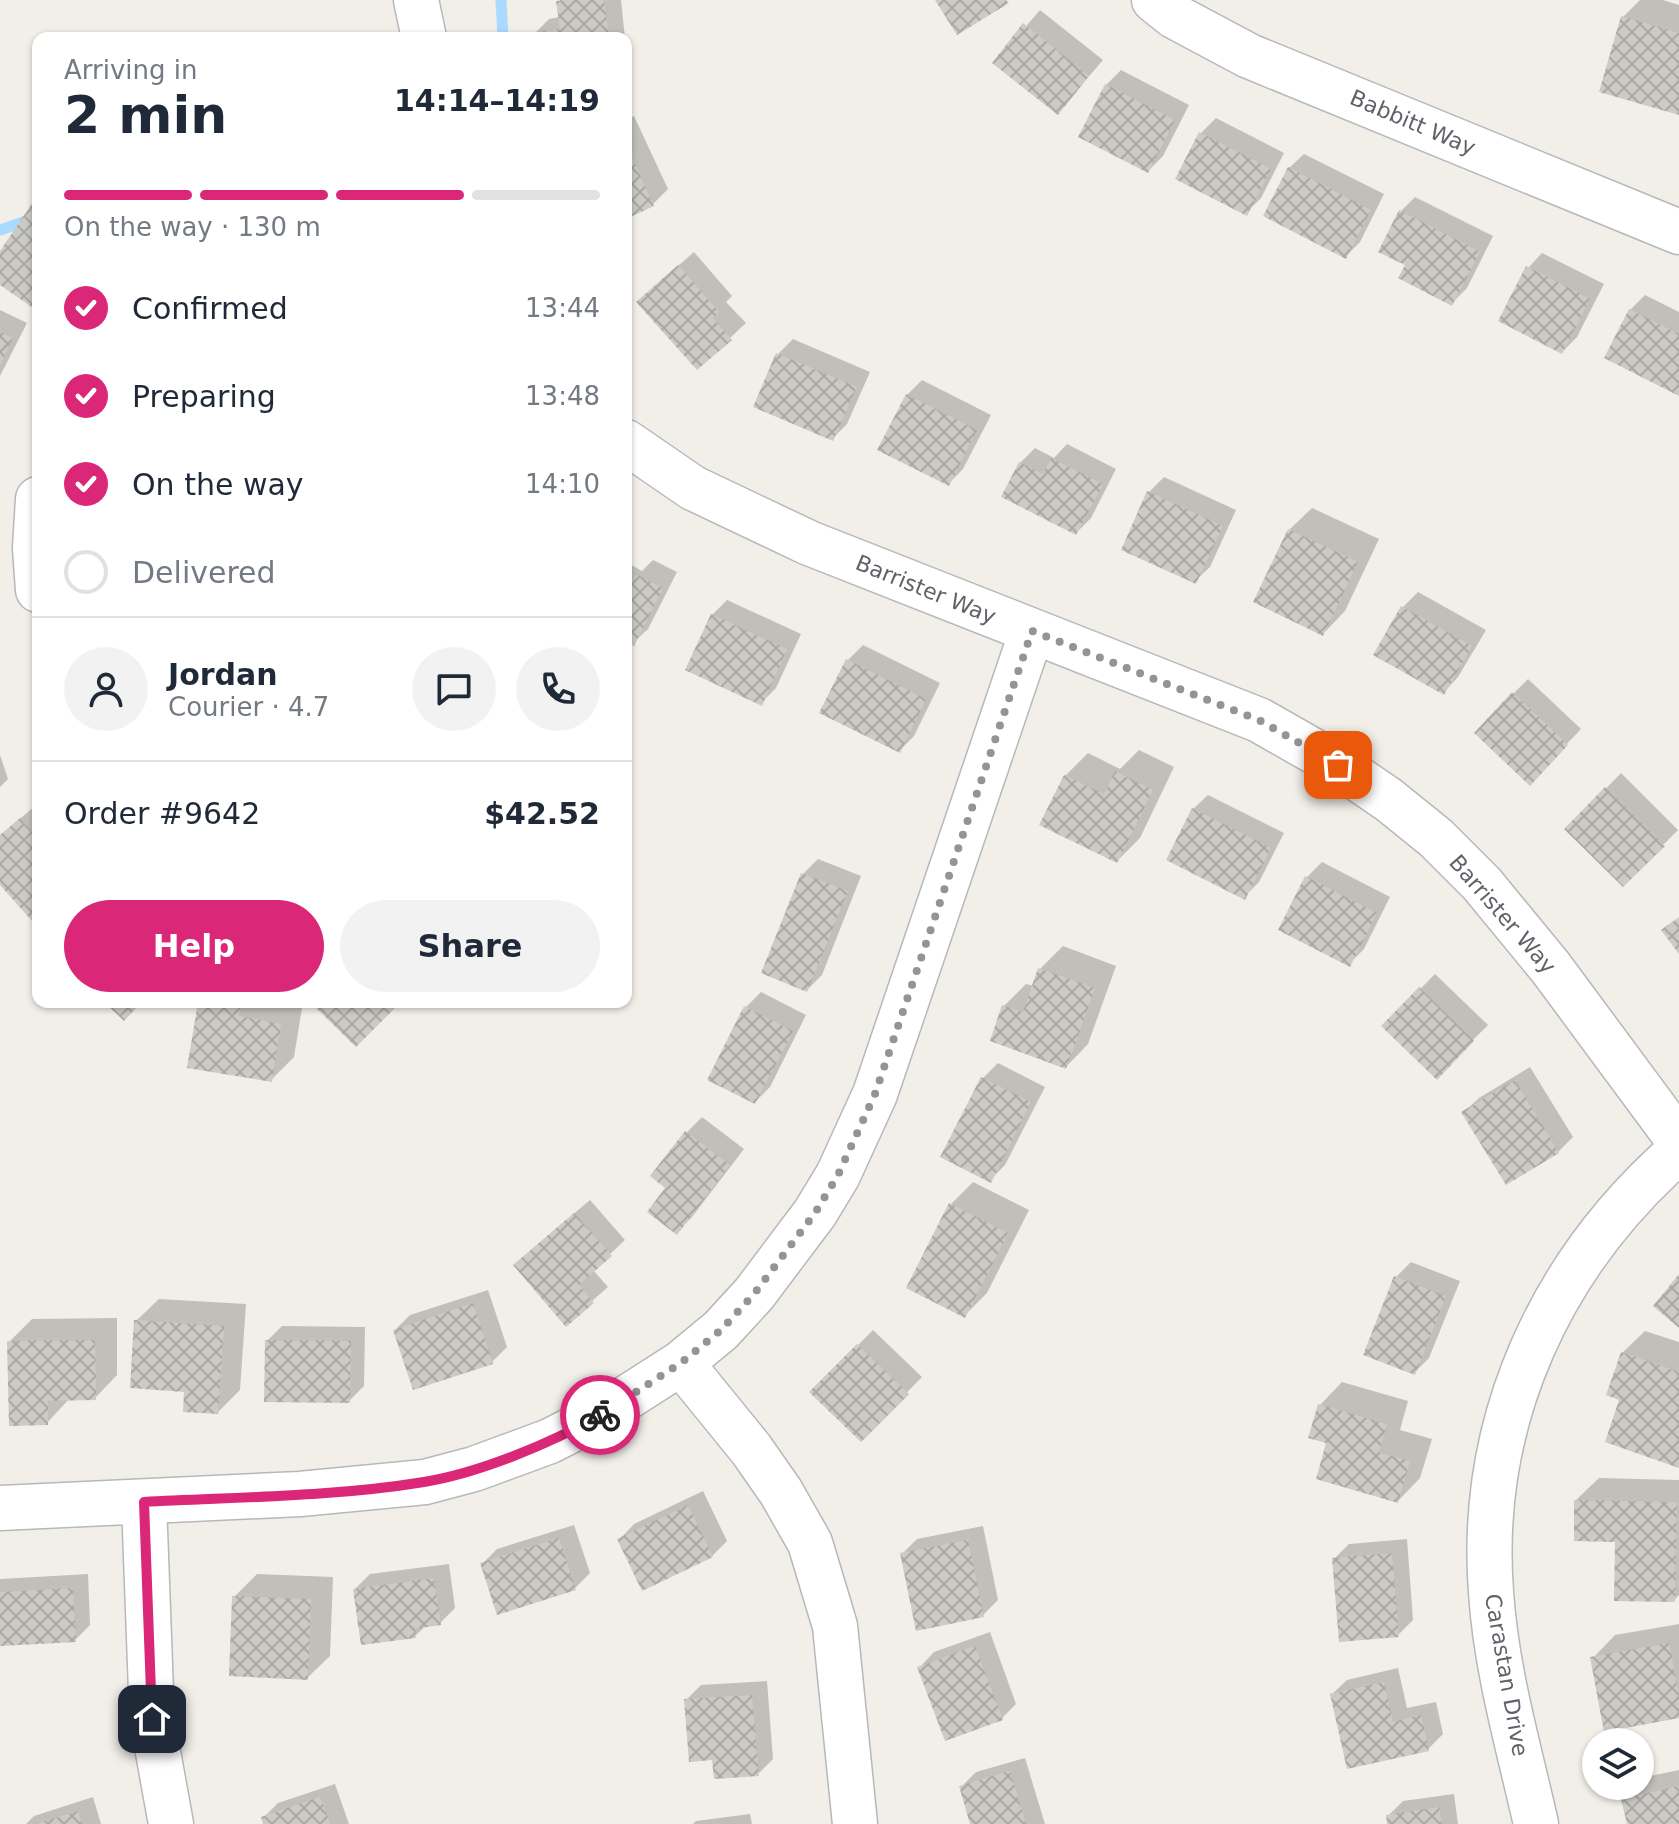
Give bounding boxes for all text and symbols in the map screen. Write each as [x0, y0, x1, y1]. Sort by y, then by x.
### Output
text: Arriving in [64, 55, 198, 85]
text: 14:14–14:19 [394, 83, 600, 118]
text: 2 min [64, 85, 227, 145]
street label: Babbitt Way [1346, 85, 1479, 160]
text: On the way · 130 m [64, 212, 321, 242]
icon: check [64, 286, 108, 330]
text: Confirmed [132, 291, 288, 326]
text: 13:44 [525, 293, 600, 323]
icon: check [64, 374, 108, 418]
text: Preparing [132, 379, 276, 414]
text: 13:48 [525, 381, 600, 411]
icon: check [64, 462, 108, 506]
text: On the way [132, 467, 304, 502]
text: 14:10 [525, 469, 600, 499]
street label: Barrister Way [852, 550, 1000, 629]
text: Delivered [132, 555, 276, 590]
button: person [64, 647, 148, 731]
button: chat [412, 647, 496, 731]
button: phone [516, 647, 600, 731]
text: Jordan [168, 657, 278, 692]
text: Courier · 4.7 [168, 692, 329, 722]
pin [1304, 731, 1372, 799]
icon: bag [1316, 743, 1360, 787]
text: Order #9642 [64, 796, 260, 831]
text: $42.52 [484, 796, 600, 831]
street label: Barrister Way [1444, 850, 1561, 979]
button: Help [64, 900, 324, 992]
button: Share [340, 900, 600, 992]
courier [560, 1375, 640, 1455]
icon: bike [578, 1393, 622, 1437]
street label: Carastan Drive [1480, 1592, 1533, 1758]
pin [118, 1685, 186, 1753]
icon: home [130, 1697, 174, 1741]
map controls [1582, 1728, 1654, 1800]
button: layers [1582, 1728, 1654, 1800]

